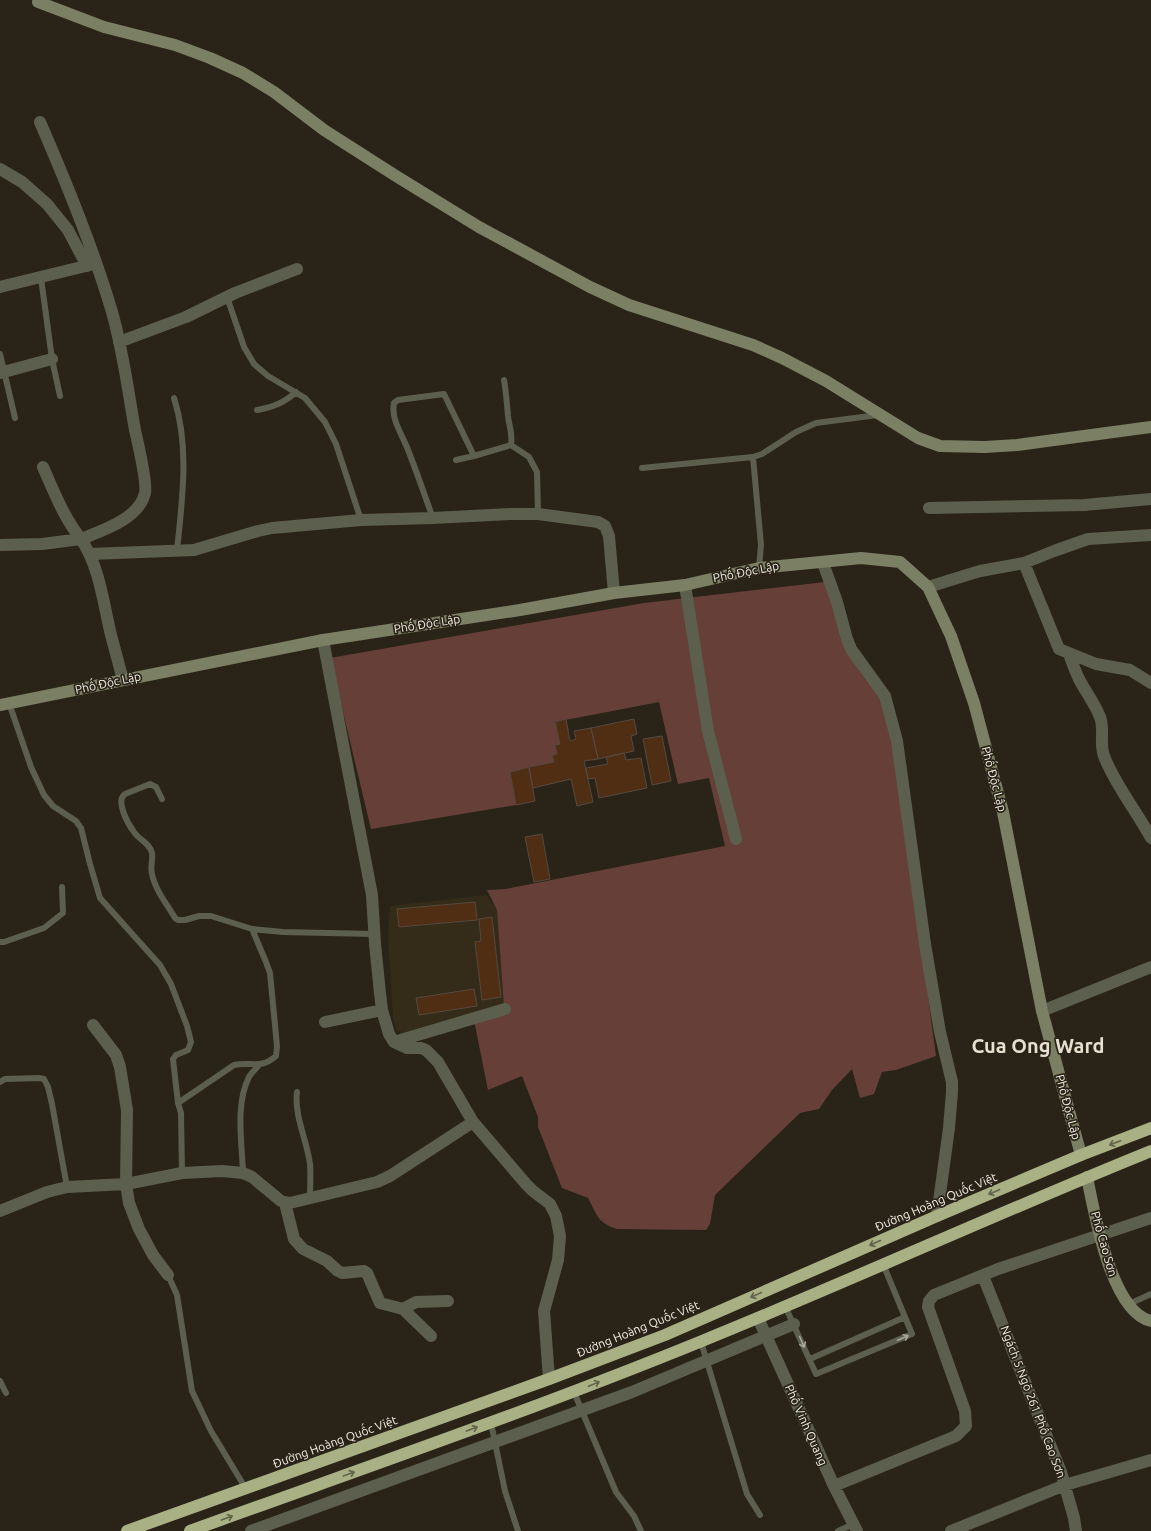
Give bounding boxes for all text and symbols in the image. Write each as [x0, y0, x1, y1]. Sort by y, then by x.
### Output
street label: Phố Độc Lập [712, 558, 780, 585]
street label: Phố Độc Lập [393, 611, 461, 636]
street label: Phố Độc Lập [74, 668, 142, 697]
street label: Phố Độc Lập [979, 745, 1010, 813]
district label: Cua Ong Ward [971, 1034, 1105, 1057]
street label: Phố Độc Lập [1053, 1073, 1084, 1141]
one-way arrow [1109, 1139, 1121, 1147]
street label: Đường Hoàng Quốc Việt [873, 1169, 999, 1234]
one-way arrow [989, 1189, 1001, 1196]
street label: Phố Cao Sơn [1089, 1209, 1121, 1278]
one-way arrow [869, 1240, 881, 1248]
one-way arrow [750, 1292, 762, 1299]
street label: Đường Hoàng Quốc Việt [574, 1297, 702, 1360]
street label: Ngách 5 Ngõ 261 Phố Cao Sơn [998, 1324, 1069, 1480]
one-way arrow [897, 1333, 909, 1341]
one-way arrow [799, 1335, 806, 1347]
one-way arrow [587, 1380, 599, 1388]
street label: Phố Vinh Quang [783, 1382, 831, 1467]
street label: Đường Hoàng Quốc Việt [271, 1412, 399, 1471]
one-way arrow [465, 1425, 477, 1433]
one-way arrow [343, 1469, 355, 1477]
one-way arrow [221, 1513, 233, 1521]

